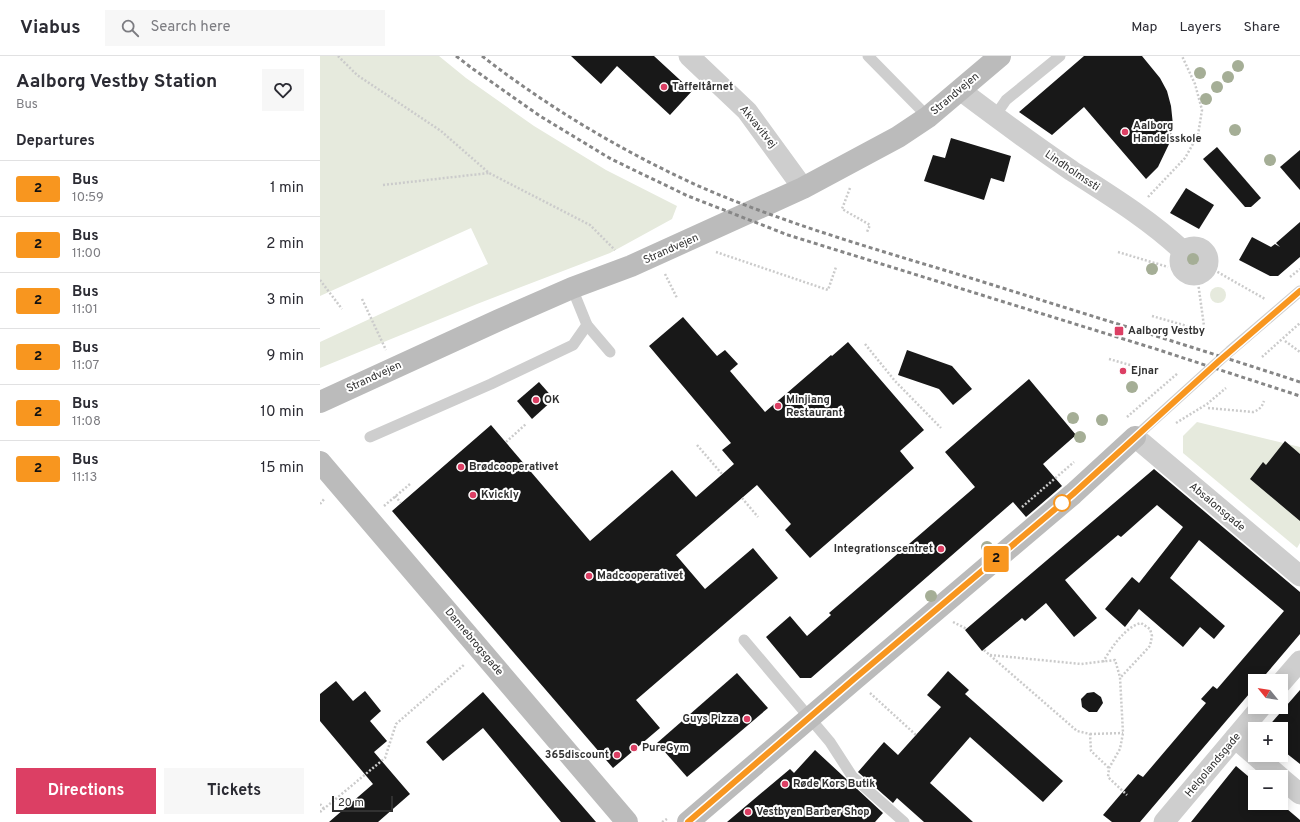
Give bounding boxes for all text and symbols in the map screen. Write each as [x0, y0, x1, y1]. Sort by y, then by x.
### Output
search box [105, 10, 385, 46]
text: Viabus [20, 16, 81, 40]
icon: search [119, 17, 141, 39]
text: Search here [151, 18, 231, 37]
text: Map [1131, 19, 1157, 36]
text: Layers [1179, 19, 1221, 36]
text: Share [1243, 19, 1280, 36]
button: heart [262, 69, 304, 111]
text: Aalborg Vestby Station [16, 70, 217, 94]
street label: Strandvejen [928, 70, 982, 118]
place label: Taffeltårnet [672, 80, 733, 94]
marker: Taffeltårnet [659, 82, 669, 92]
text: Bus [16, 97, 38, 113]
street label: Akvavitvej [737, 103, 779, 151]
place label: Aalborg Handelsskole [1133, 119, 1202, 146]
marker: Aalborg Handelsskole [1120, 127, 1130, 137]
text: Departures [16, 132, 95, 151]
street label: Lindholmssti [1042, 148, 1102, 194]
text: Bus [72, 171, 99, 190]
text: 1 min [270, 179, 304, 198]
text: 2 [34, 180, 42, 197]
text: 10:59 [72, 190, 104, 206]
text: Bus [72, 227, 99, 246]
street label: Strandvejen [641, 231, 701, 267]
text: 2 min [266, 235, 304, 254]
text: 2 [34, 236, 42, 253]
text: 11:00 [72, 246, 101, 262]
text: Bus [72, 283, 99, 302]
text: 3 min [266, 291, 304, 310]
text: 2 [34, 292, 42, 309]
text: 11:01 [72, 302, 98, 318]
place label: Aalborg Vestby [1128, 324, 1205, 338]
marker: Aalborg Vestby [1113, 325, 1125, 337]
text: Bus [72, 339, 99, 358]
text: 9 min [267, 347, 304, 366]
text: 2 [34, 348, 42, 365]
text: 11:07 [72, 358, 99, 374]
street label: Strandvejen [344, 358, 404, 396]
place label: Ejnar [1131, 364, 1159, 378]
marker: Ejnar [1118, 366, 1128, 376]
place label: OK [544, 393, 560, 407]
place label: Minjiang Restaurant [786, 393, 843, 420]
text: Bus [72, 395, 99, 414]
marker: OK [531, 395, 541, 405]
marker: Minjiang Restaurant [773, 401, 783, 411]
text: 10 min [260, 403, 304, 422]
text: 2 [34, 404, 42, 421]
text: 11:08 [72, 414, 101, 430]
text: Bus [72, 451, 99, 470]
text: 15 min [261, 459, 304, 478]
text: 2 [34, 460, 42, 477]
place label: Brødcooperativet [469, 460, 558, 474]
marker: Brødcooperativet [456, 462, 466, 472]
text: 11:13 [72, 470, 97, 486]
street label: Absalonsgade [1186, 479, 1248, 535]
place label: Kvickly [481, 488, 519, 502]
marker: Kvickly [468, 490, 478, 500]
unlabelled marker [1053, 494, 1071, 512]
place label: Integrationscentret [834, 542, 933, 556]
marker: Integrationscentret [936, 544, 946, 554]
line badge: 2 [983, 546, 1009, 572]
text: 2 [992, 550, 1000, 567]
place label: Madcooperativet [597, 569, 683, 583]
marker: Madcooperativet [584, 571, 594, 581]
street label: Dannebrogsgade [442, 605, 506, 679]
north arrow [1248, 674, 1288, 714]
map controls [1248, 674, 1288, 810]
place label: Guys Pizza [683, 712, 739, 726]
marker: Guys Pizza [742, 714, 752, 724]
button: + [1248, 722, 1288, 762]
street label: Helgolandsgade [1182, 730, 1244, 800]
place label: PureGym [642, 741, 689, 755]
marker: PureGym [629, 743, 639, 753]
place label: 365discount [545, 748, 609, 762]
marker: 365discount [612, 750, 622, 760]
button: Directions [16, 768, 156, 814]
button: Tickets [164, 768, 304, 814]
button: − [1248, 770, 1288, 810]
place label: Røde Kors Butik [793, 777, 875, 791]
marker: Røde Kors Butik [780, 779, 790, 789]
scale bar [332, 794, 393, 813]
text: 20 m [338, 796, 364, 810]
place label: Vestbyen Barber Shop [756, 805, 870, 819]
marker: Vestbyen Barber Shop [743, 807, 753, 817]

